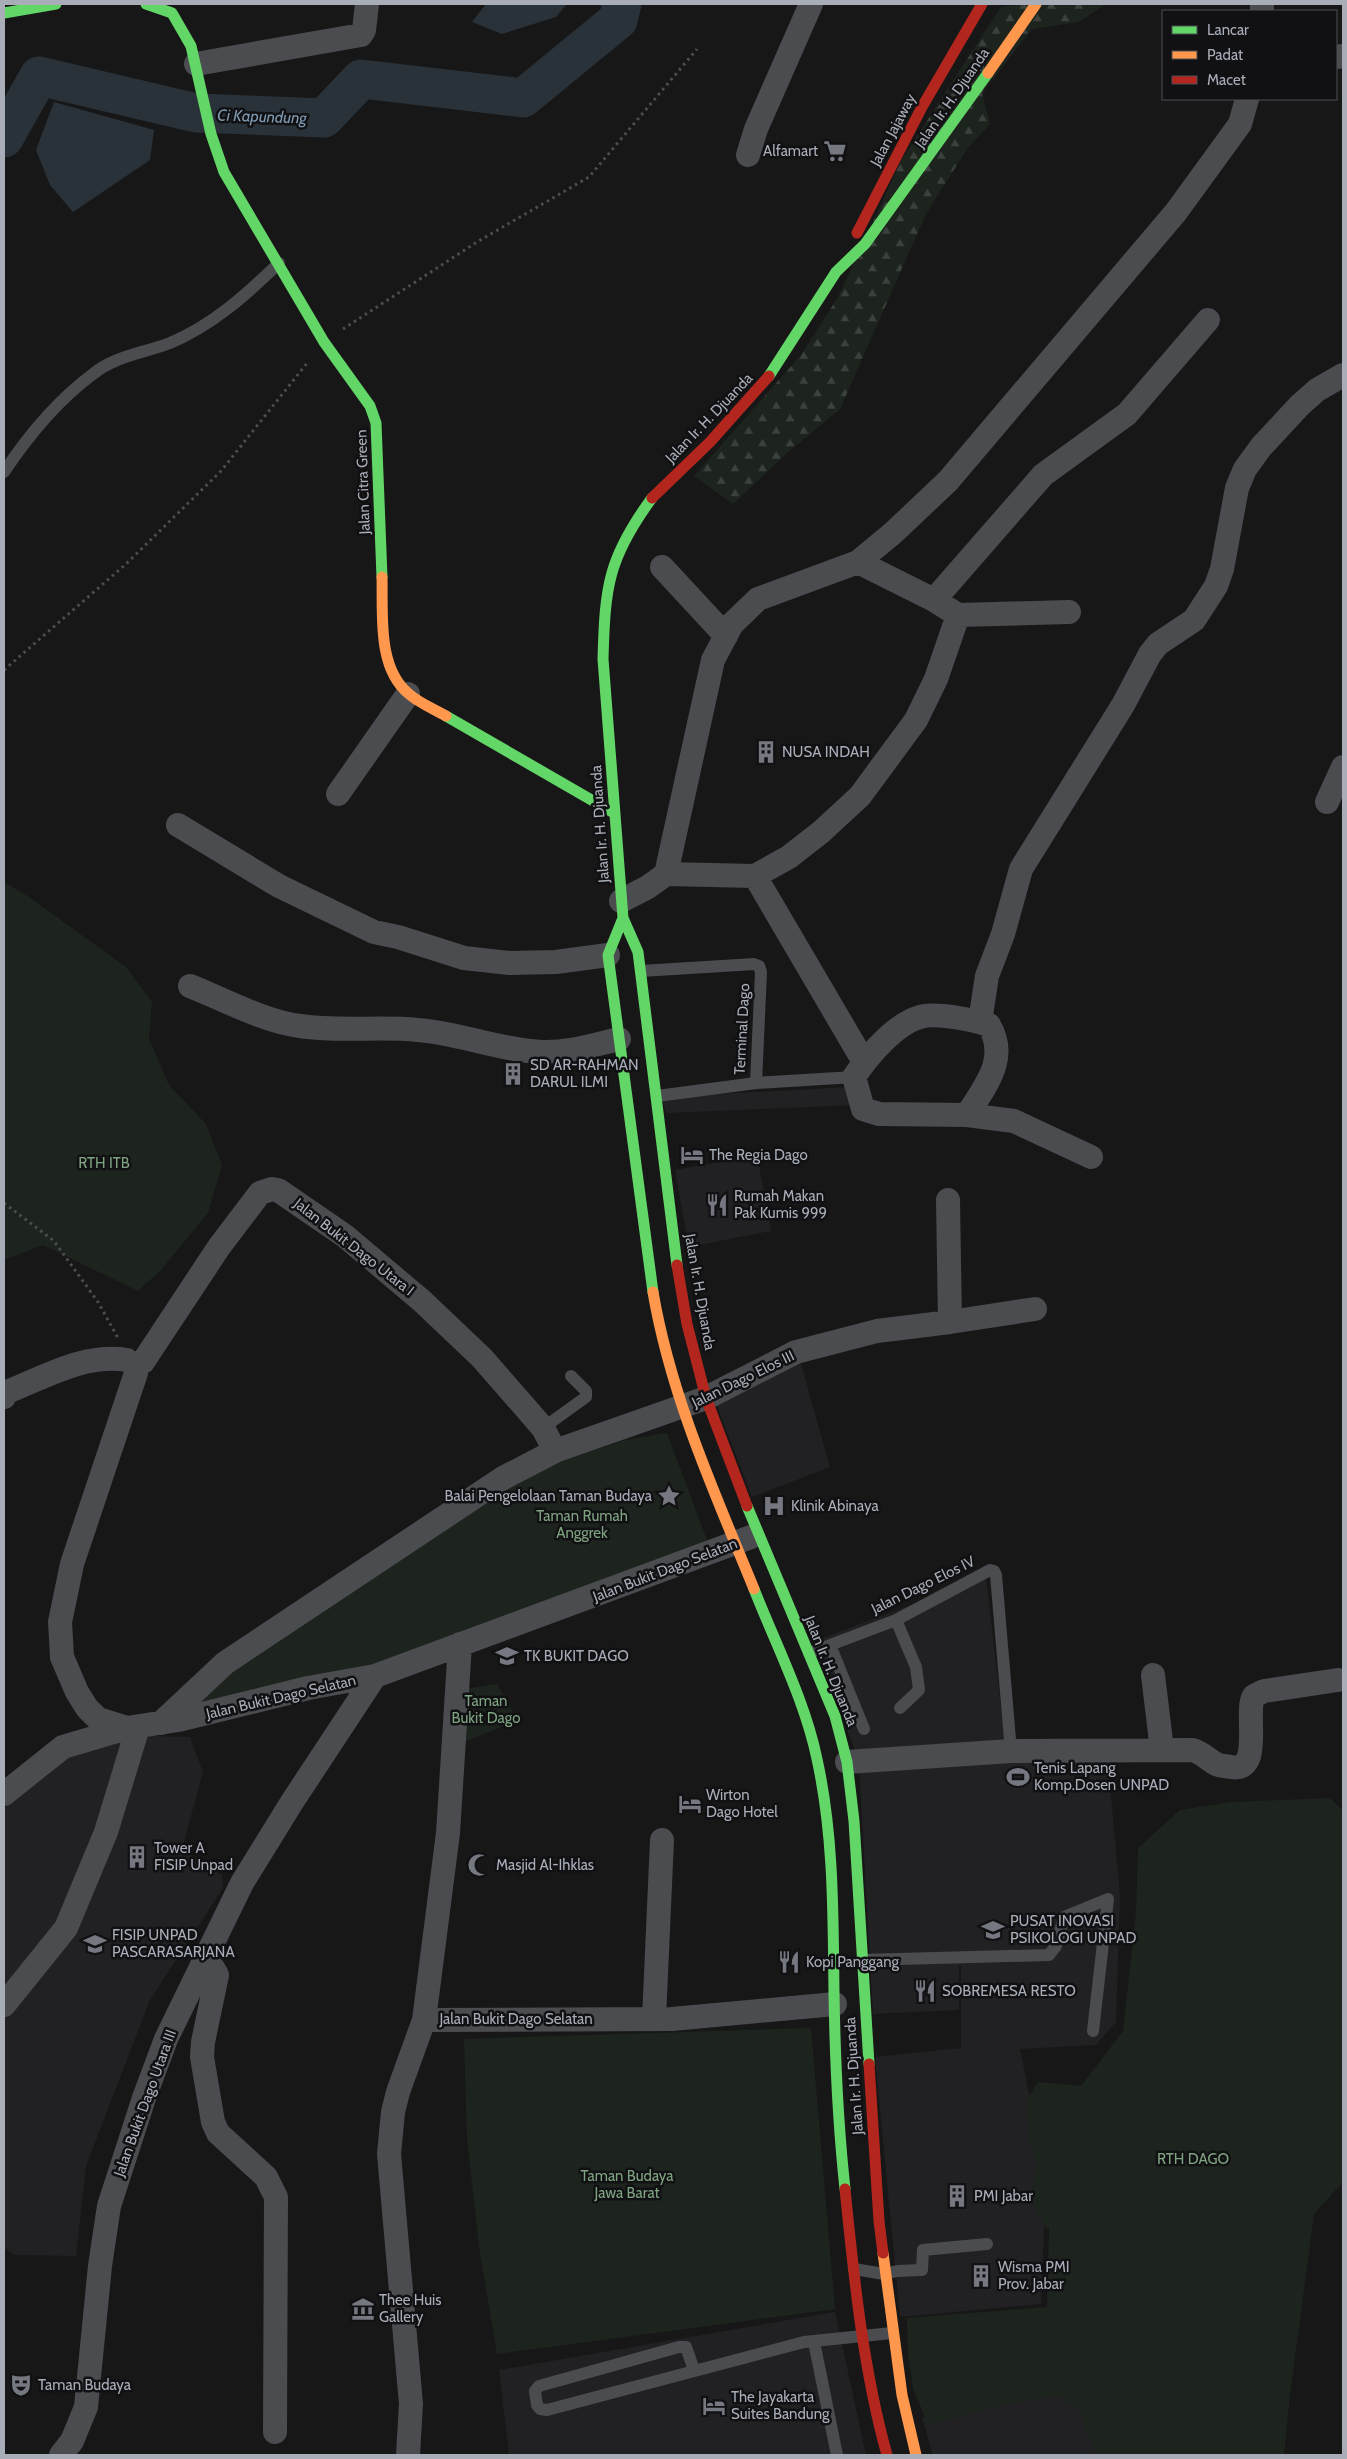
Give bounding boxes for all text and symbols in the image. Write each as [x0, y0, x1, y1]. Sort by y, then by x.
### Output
legend [1162, 10, 1337, 100]
text: Lancar [1207, 21, 1249, 39]
street label: Jalan Ir. H. Djuanda [910, 44, 994, 152]
text: Padat [1207, 46, 1243, 64]
text: Macet [1207, 71, 1246, 89]
street label: Jalan Jajaway [866, 90, 920, 170]
water label: Ci Kapundung [217, 105, 308, 128]
supermarket icon: Alfamart [822, 138, 848, 164]
place label: Alfamart [763, 142, 818, 160]
street label: Jalan Ir. H. Djuanda [661, 369, 757, 467]
street label: Jalan Citra Green [352, 429, 374, 536]
building icon: NUSA INDAH [753, 739, 779, 765]
place label: NUSA INDAH [782, 743, 870, 761]
street label: Jalan Ir. H. Djuanda [587, 764, 613, 884]
street label: Terminal Dago [731, 983, 753, 1075]
place label: SD AR-RAHMAN DARUL ILMI [530, 1056, 638, 1091]
building icon: SD AR-RAHMAN DARUL ILMI [500, 1061, 526, 1087]
hotel icon: The Regia Dago [679, 1142, 705, 1168]
place label: The Regia Dago [709, 1146, 808, 1164]
park label: RTH ITB [78, 1154, 130, 1172]
place label: Rumah Makan Pak Kumis 999 [734, 1187, 827, 1222]
restaurant icon: Rumah Makan Pak Kumis 999 [704, 1192, 730, 1218]
street label: Jalan Bukit Dago Utara I [290, 1194, 418, 1300]
street label: Jalan Ir. H. Djuanda [681, 1231, 719, 1352]
street label: Jalan Dago Elos III [688, 1346, 797, 1412]
place icon: Balai Pengelolaan Taman Budaya [656, 1483, 682, 1509]
place label: Balai Pengelolaan Taman Budaya [444, 1487, 653, 1505]
hospital icon: Klinik Abinaya [761, 1493, 787, 1519]
place label: Klinik Abinaya [791, 1497, 879, 1515]
park label: Taman Rumah Anggrek [536, 1507, 628, 1542]
street label: Jalan Bukit Dago Selatan [589, 1534, 740, 1606]
street label: Jalan Dago Elos IV [867, 1552, 979, 1618]
street label: Jalan Ir. H. Djuanda [800, 1612, 862, 1730]
school or university icon: TK BUKIT DAGO [494, 1643, 520, 1669]
place label: TK BUKIT DAGO [524, 1647, 629, 1665]
street label: Jalan Bukit Dago Selatan [203, 1671, 358, 1723]
park label: Taman Bukit Dago [452, 1692, 520, 1727]
place label: Tenis Lapang Komp.Dosen UNPAD [1034, 1759, 1169, 1794]
sports icon: Tenis Lapang Komp.Dosen UNPAD [1005, 1764, 1031, 1790]
place label: Wirton Dago Hotel [706, 1786, 778, 1821]
hotel icon: Wirton Dago Hotel [677, 1791, 703, 1817]
place label: Tower A FISIP Unpad [154, 1839, 233, 1874]
building icon: Tower A FISIP Unpad [124, 1844, 150, 1870]
mosque icon: Masjid Al-Ihklas [466, 1852, 492, 1878]
place label: Masjid Al-Ihklas [496, 1856, 594, 1874]
place label: PUSAT INOVASI PSIKOLOGI UNPAD [1010, 1912, 1136, 1947]
school or university icon: PUSAT INOVASI PSIKOLOGI UNPAD [980, 1917, 1006, 1943]
place label: FISIP UNPAD PASCARASARJANA [112, 1926, 235, 1961]
school or university icon: FISIP UNPAD PASCARASARJANA [82, 1931, 108, 1957]
restaurant icon: Kopi Panggang [776, 1949, 802, 1975]
place label: Kopi Panggang [806, 1953, 900, 1971]
restaurant icon: SOBREMESA RESTO [912, 1978, 938, 2004]
place label: SOBREMESA RESTO [942, 1982, 1076, 2000]
street label: Jalan Bukit Dago Selatan [438, 2010, 593, 2028]
street label: Jalan Ir. H. Djuanda [841, 2016, 867, 2136]
street label: Jalan Bukit Dago Utara III [110, 2027, 180, 2180]
park label: RTH DAGO [1157, 2150, 1229, 2168]
park label: Taman Budaya Jawa Barat [580, 2167, 674, 2202]
building icon: PMI Jabar [944, 2183, 970, 2209]
place label: PMI Jabar [974, 2187, 1033, 2205]
place label: Wisma PMI Prov. Jabar [998, 2258, 1070, 2293]
building icon: Wisma PMI Prov. Jabar [968, 2263, 994, 2289]
place label: Thee Huis Gallery [379, 2291, 441, 2326]
museum icon: Thee Huis Gallery [350, 2296, 376, 2322]
theatre icon: Taman Budaya [8, 2372, 34, 2398]
place label: Taman Budaya [38, 2376, 132, 2394]
place label: The Jayakarta Suites Bandung [731, 2388, 830, 2423]
hotel icon: The Jayakarta Suites Bandung [701, 2393, 727, 2419]

